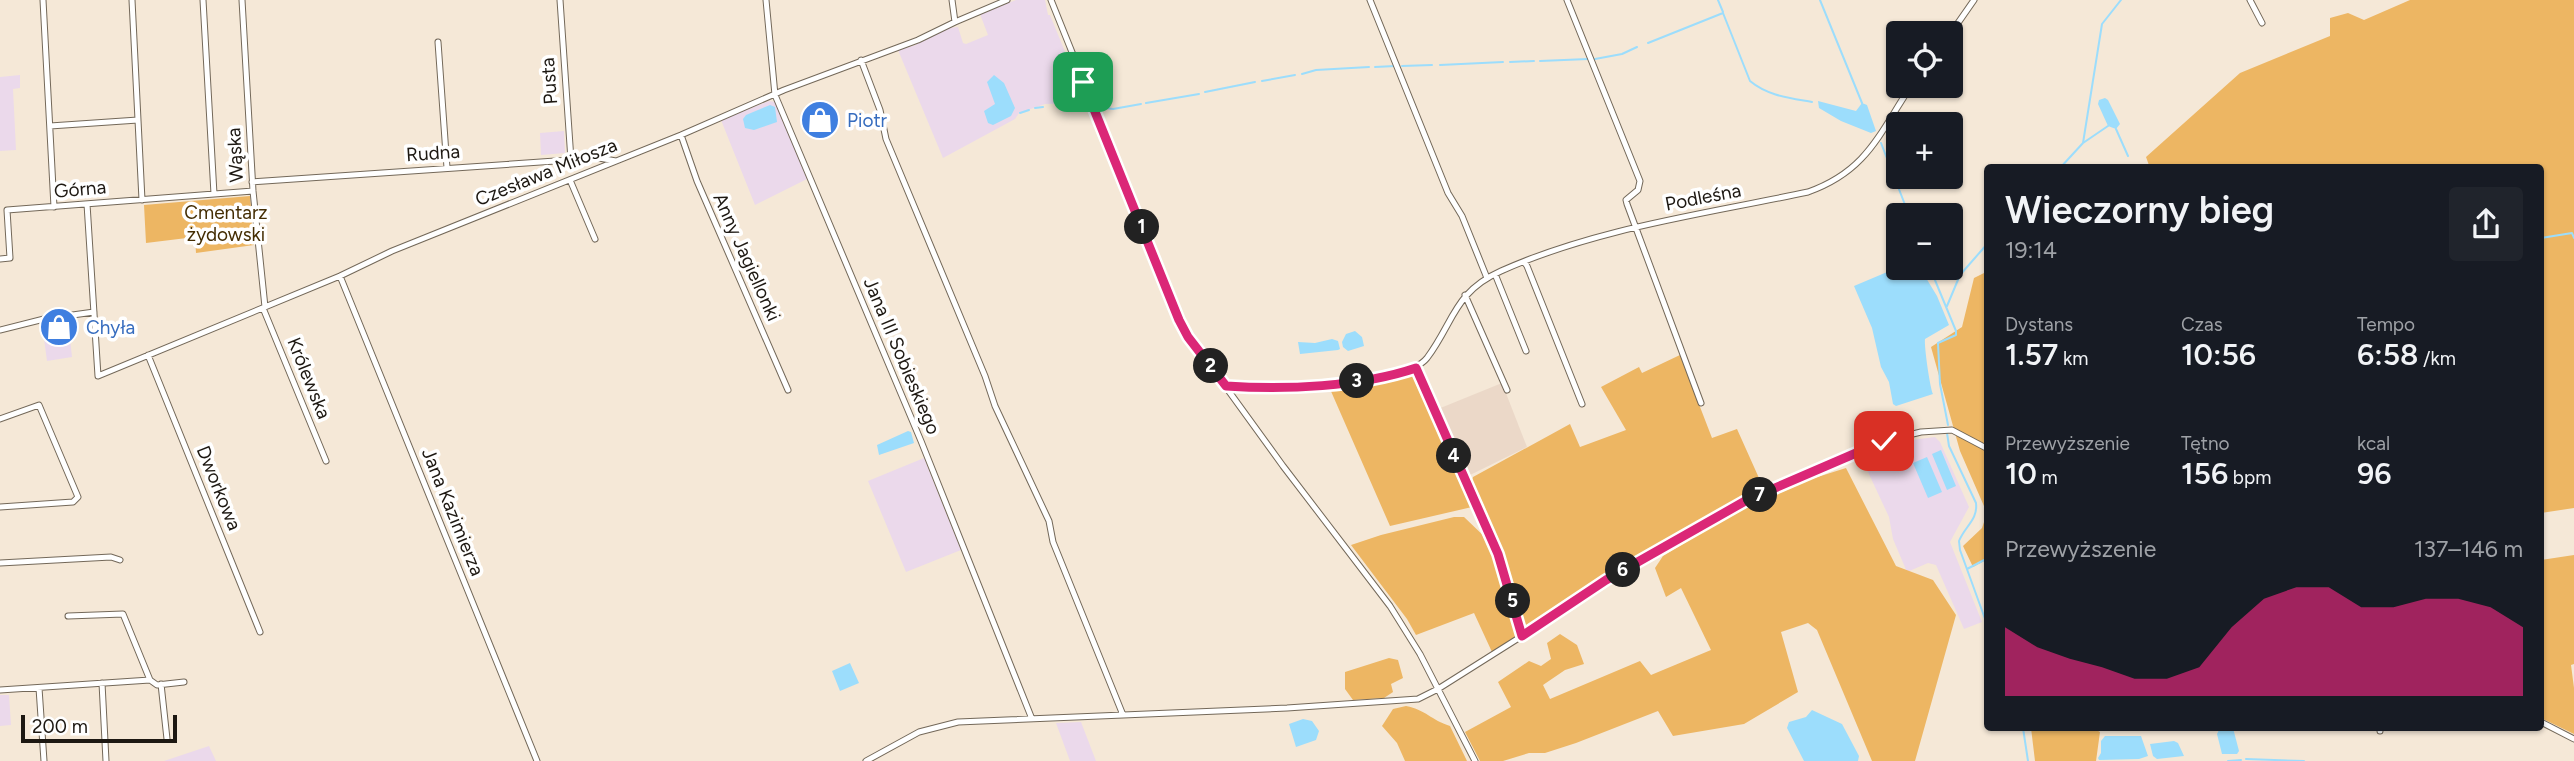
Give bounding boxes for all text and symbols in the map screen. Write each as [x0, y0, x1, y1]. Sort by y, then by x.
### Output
map controls [1886, 21, 1963, 280]
button: locate [1886, 21, 1963, 98]
pin [1053, 52, 1113, 112]
street label: Pusta [536, 57, 562, 105]
icon: arrive [1064, 63, 1102, 101]
shop icon: Piotr [799, 99, 841, 141]
place label: Piotr [847, 109, 888, 132]
button: + [1886, 112, 1963, 189]
street label: Wąska [222, 127, 248, 183]
street label: Czesława Miłosza [472, 133, 620, 211]
street label: Rudna [405, 140, 461, 166]
street label: Górna [53, 175, 107, 203]
street label: Podleśna [1663, 178, 1743, 216]
text: Wieczorny bieg [2005, 187, 2274, 233]
button: share [2449, 187, 2523, 261]
street label: Anny Jagiellonki [709, 189, 785, 325]
park label: Cmentarz żydowski [184, 201, 268, 246]
button: − [1886, 203, 1963, 280]
pin: 1 [1124, 210, 1160, 244]
text: 1 [1137, 215, 1146, 238]
text: 19:14 [2005, 236, 2057, 264]
street label: Jana III Sobieskiego [859, 274, 945, 438]
shop icon: Chyła [38, 306, 80, 348]
text: Dystans [2005, 313, 2073, 336]
text: Czas [2181, 313, 2223, 336]
text: Tempo [2357, 313, 2415, 336]
place label: Chyła [86, 316, 135, 339]
street label: Królewska [282, 334, 336, 422]
text: 1.57 [2005, 336, 2058, 373]
text: 10:56 [2181, 336, 2256, 373]
text: 6:58 [2357, 336, 2418, 373]
text: km [2058, 347, 2088, 370]
text: /km [2418, 347, 2456, 370]
pin: 2 [1194, 348, 1228, 384]
text: 2 [1205, 354, 1216, 377]
pin: 3 [1340, 364, 1374, 398]
text: 3 [1351, 369, 1362, 392]
pin [1854, 411, 1914, 471]
icon: check [1865, 422, 1903, 460]
text: Przewyższenie [2005, 432, 2130, 455]
text: Tętno [2181, 432, 2230, 455]
text: kcal [2357, 432, 2390, 455]
pin: 4 [1436, 438, 1472, 474]
street label: Dworkowa [192, 442, 246, 534]
text: 4 [1447, 444, 1460, 467]
street label: Jana Kazimierza [417, 445, 489, 579]
text: 10 [2005, 455, 2037, 492]
text: 156 [2181, 455, 2228, 492]
text: 96 [2357, 455, 2391, 492]
text: m [2037, 466, 2058, 489]
text: bpm [2228, 466, 2271, 489]
pin: 7 [1742, 477, 1778, 512]
text: 7 [1754, 483, 1765, 506]
text: Przewyższenie [2005, 535, 2156, 563]
text: 137–146 m [2414, 535, 2523, 563]
pin: 6 [1606, 552, 1640, 588]
text: 6 [1617, 558, 1628, 581]
pin: 5 [1496, 584, 1530, 618]
text: 5 [1507, 589, 1518, 612]
scale bar [21, 712, 177, 744]
text: 200 m [32, 715, 88, 738]

